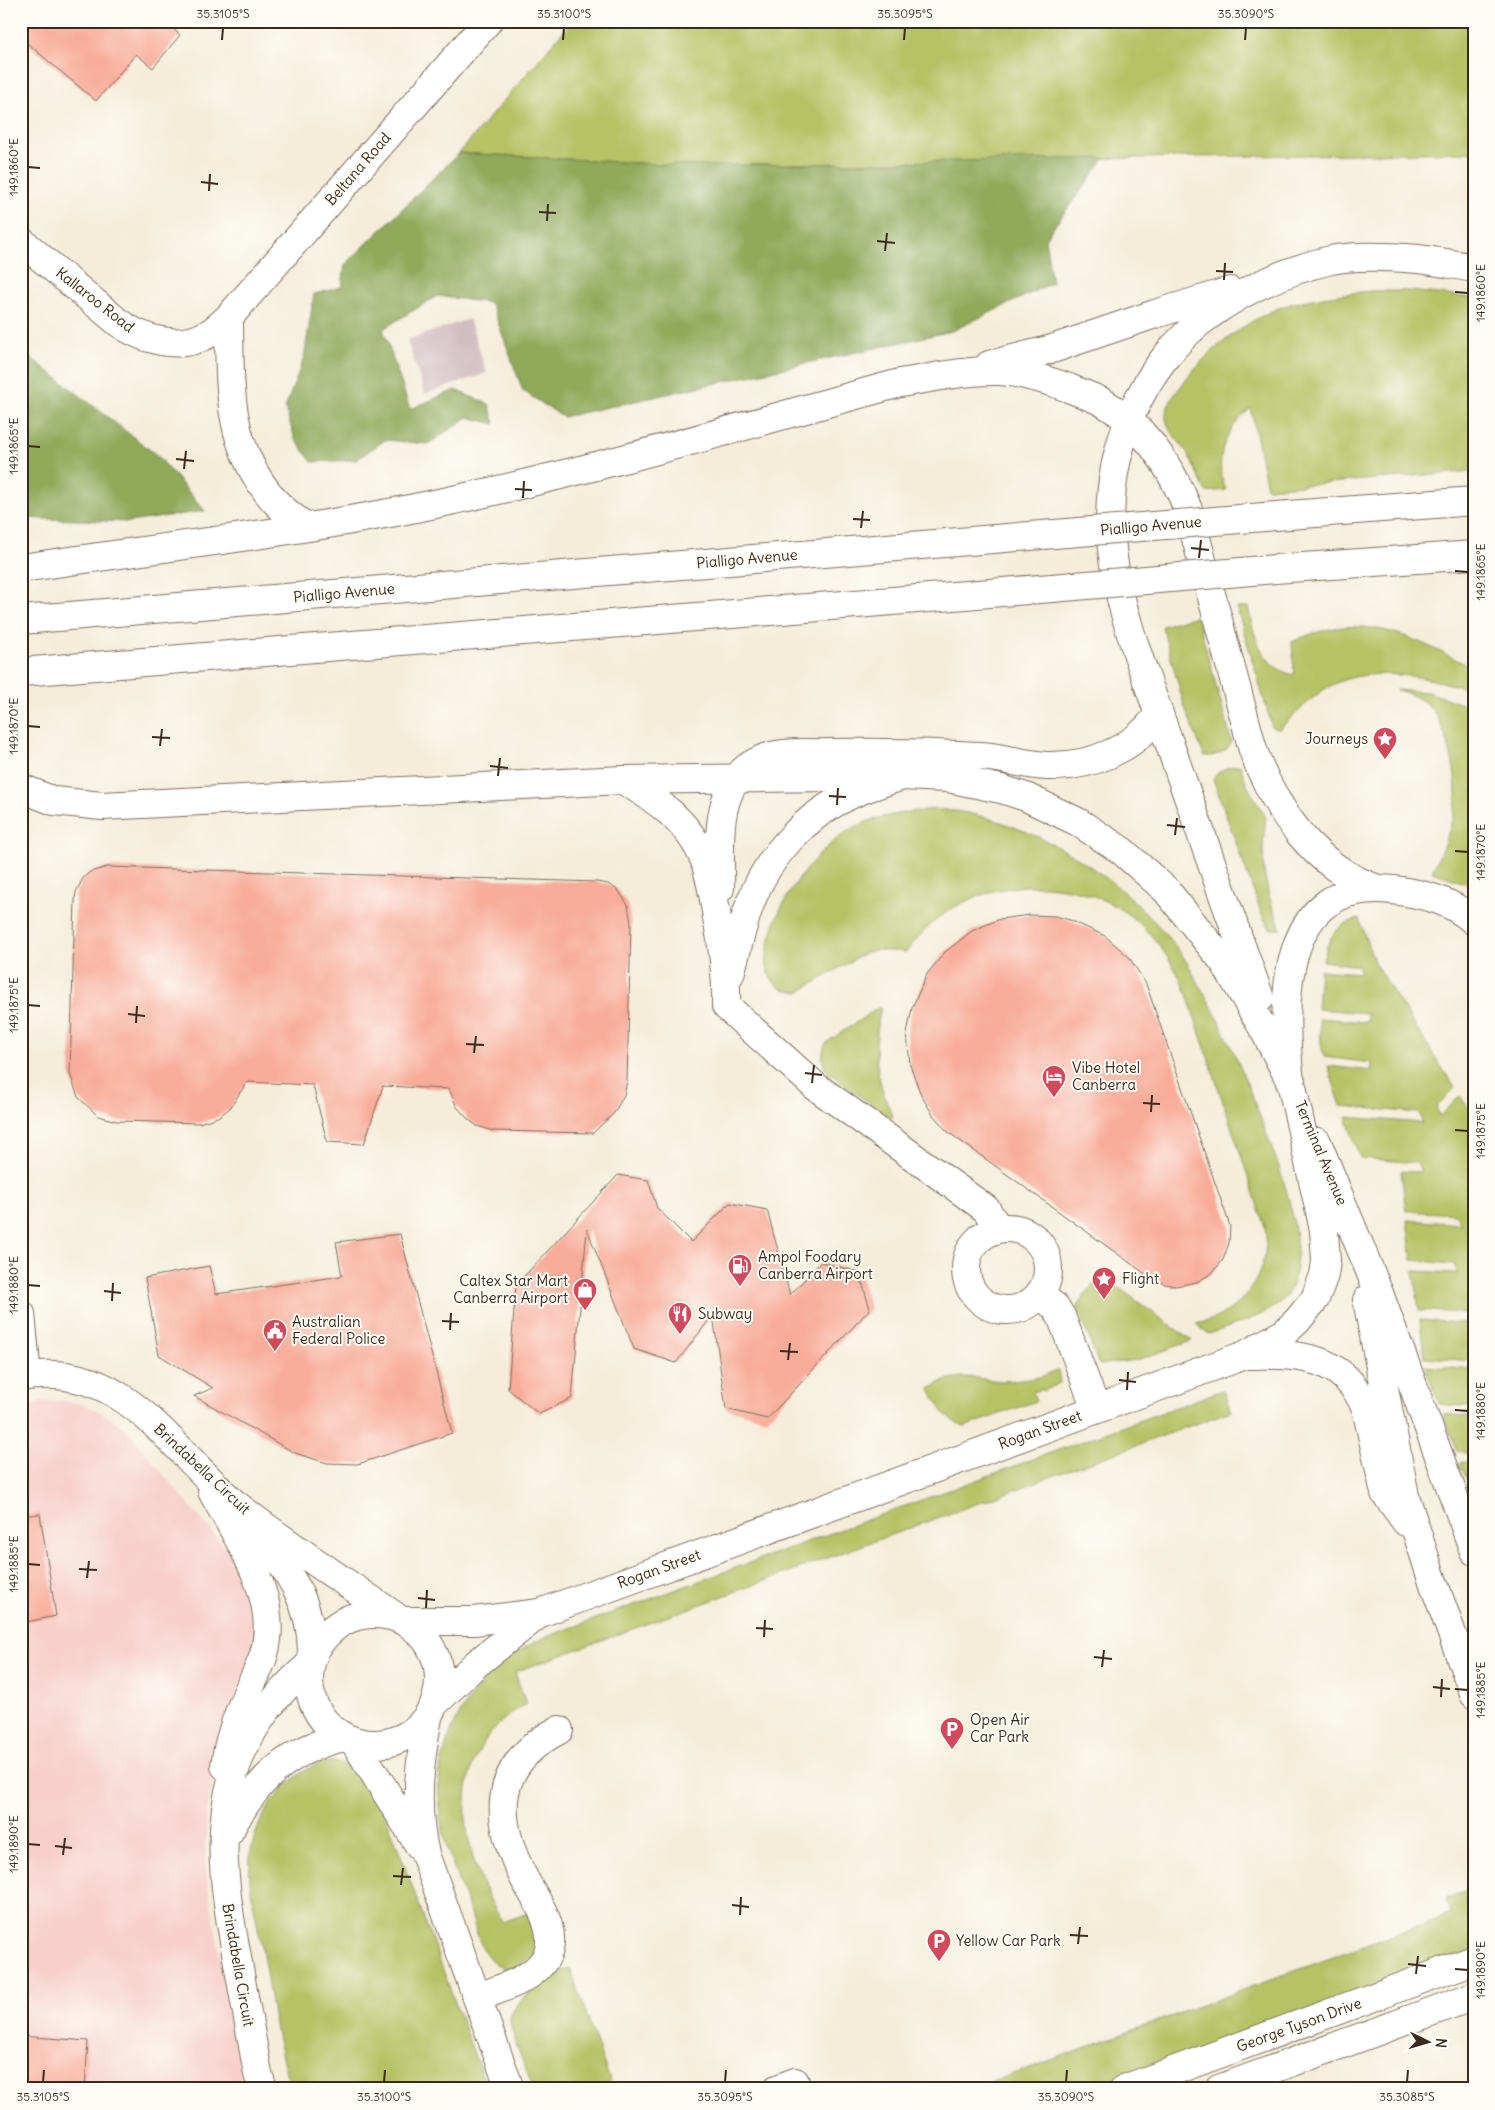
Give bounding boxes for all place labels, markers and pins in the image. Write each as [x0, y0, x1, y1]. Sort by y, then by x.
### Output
place icon: Journeys [1372, 726, 1398, 760]
place label: Journeys [1305, 729, 1368, 748]
place label: Vibe Hotel Canberra [1072, 1058, 1140, 1094]
hotel icon: Vibe Hotel Canberra [1041, 1064, 1067, 1098]
place label: Ampol Foodary Canberra Airport [758, 1247, 873, 1283]
fuel station icon: Ampol Foodary Canberra Airport [727, 1253, 753, 1287]
place icon: Flight [1091, 1266, 1117, 1300]
place label: Flight [1122, 1269, 1159, 1288]
place label: Caltex Star Mart Canberra Airport [453, 1271, 568, 1307]
shop icon: Caltex Star Mart Canberra Airport [572, 1277, 598, 1311]
restaurant icon: Subway [667, 1301, 693, 1335]
place label: Subway [698, 1304, 752, 1323]
place label: Australian Federal Police [292, 1312, 385, 1348]
public building icon: Australian Federal Police [262, 1318, 288, 1352]
place label: Open Air Car Park [970, 1710, 1030, 1746]
parking icon: Open Air Car Park [939, 1716, 965, 1750]
parking icon: Yellow Car Park [926, 1928, 952, 1962]
place label: Yellow Car Park [956, 1931, 1061, 1950]

